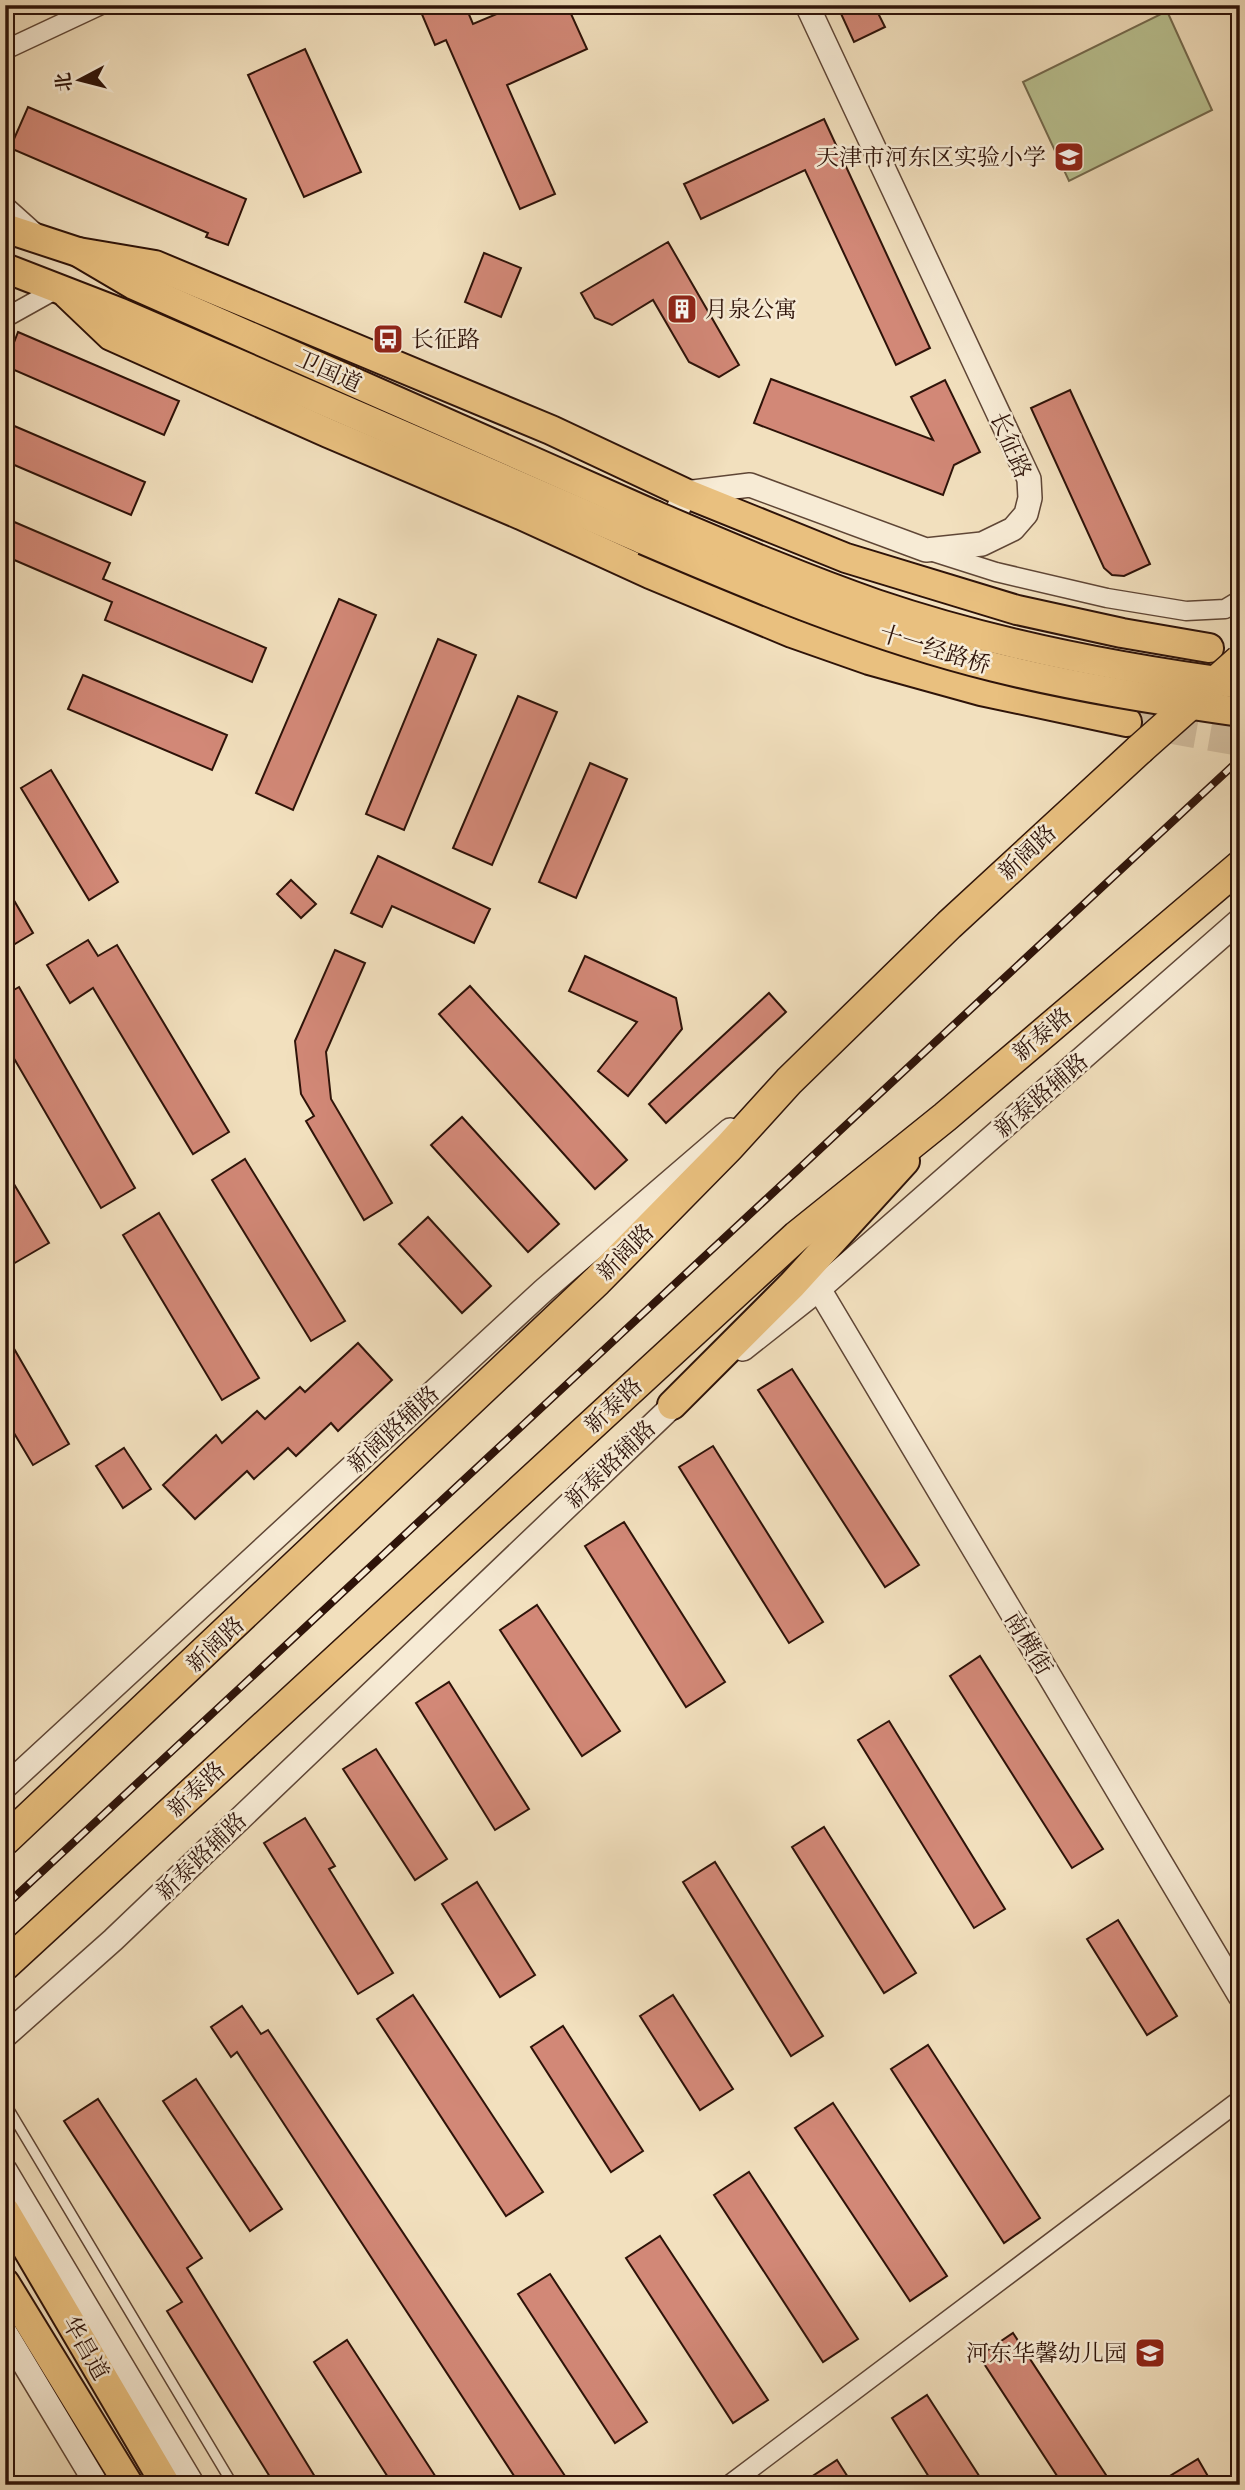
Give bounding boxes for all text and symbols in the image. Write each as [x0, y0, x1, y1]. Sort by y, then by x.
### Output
north arrow [46, 46, 116, 116]
text: 北 [48, 71, 78, 93]
place label: 天津市河东区实验小学 [816, 140, 1046, 173]
school or university icon: 天津市河东区实验小学 [1052, 140, 1086, 174]
building icon: 月泉公寓 [665, 292, 699, 326]
place label: 月泉公寓 [705, 292, 797, 325]
bus stop icon: 长征路 [371, 322, 405, 356]
place label: 长征路 [411, 322, 480, 355]
street label: 卫国道 [291, 341, 367, 400]
street label: 长征路 [983, 407, 1040, 483]
street label: 十一经路桥 [875, 616, 995, 681]
street label: 新阔路 [990, 816, 1063, 887]
street label: 新泰路 [1005, 999, 1079, 1068]
street label: 新泰路辅路 [986, 1044, 1095, 1145]
street label: 新阔路 [589, 1216, 661, 1288]
street label: 新泰路 [576, 1369, 649, 1440]
street label: 新阔路辅路 [339, 1377, 446, 1480]
street label: 新泰路辅路 [557, 1412, 662, 1515]
street label: 南横街 [998, 1605, 1061, 1681]
street label: 新阔路 [178, 1608, 251, 1679]
street label: 新泰路 [159, 1753, 232, 1824]
street label: 新泰路辅路 [148, 1804, 253, 1907]
street label: 华昌道 [55, 2310, 118, 2386]
place label: 河东华馨幼儿园 [966, 2336, 1127, 2369]
school or university icon: 河东华馨幼儿园 [1133, 2336, 1167, 2370]

